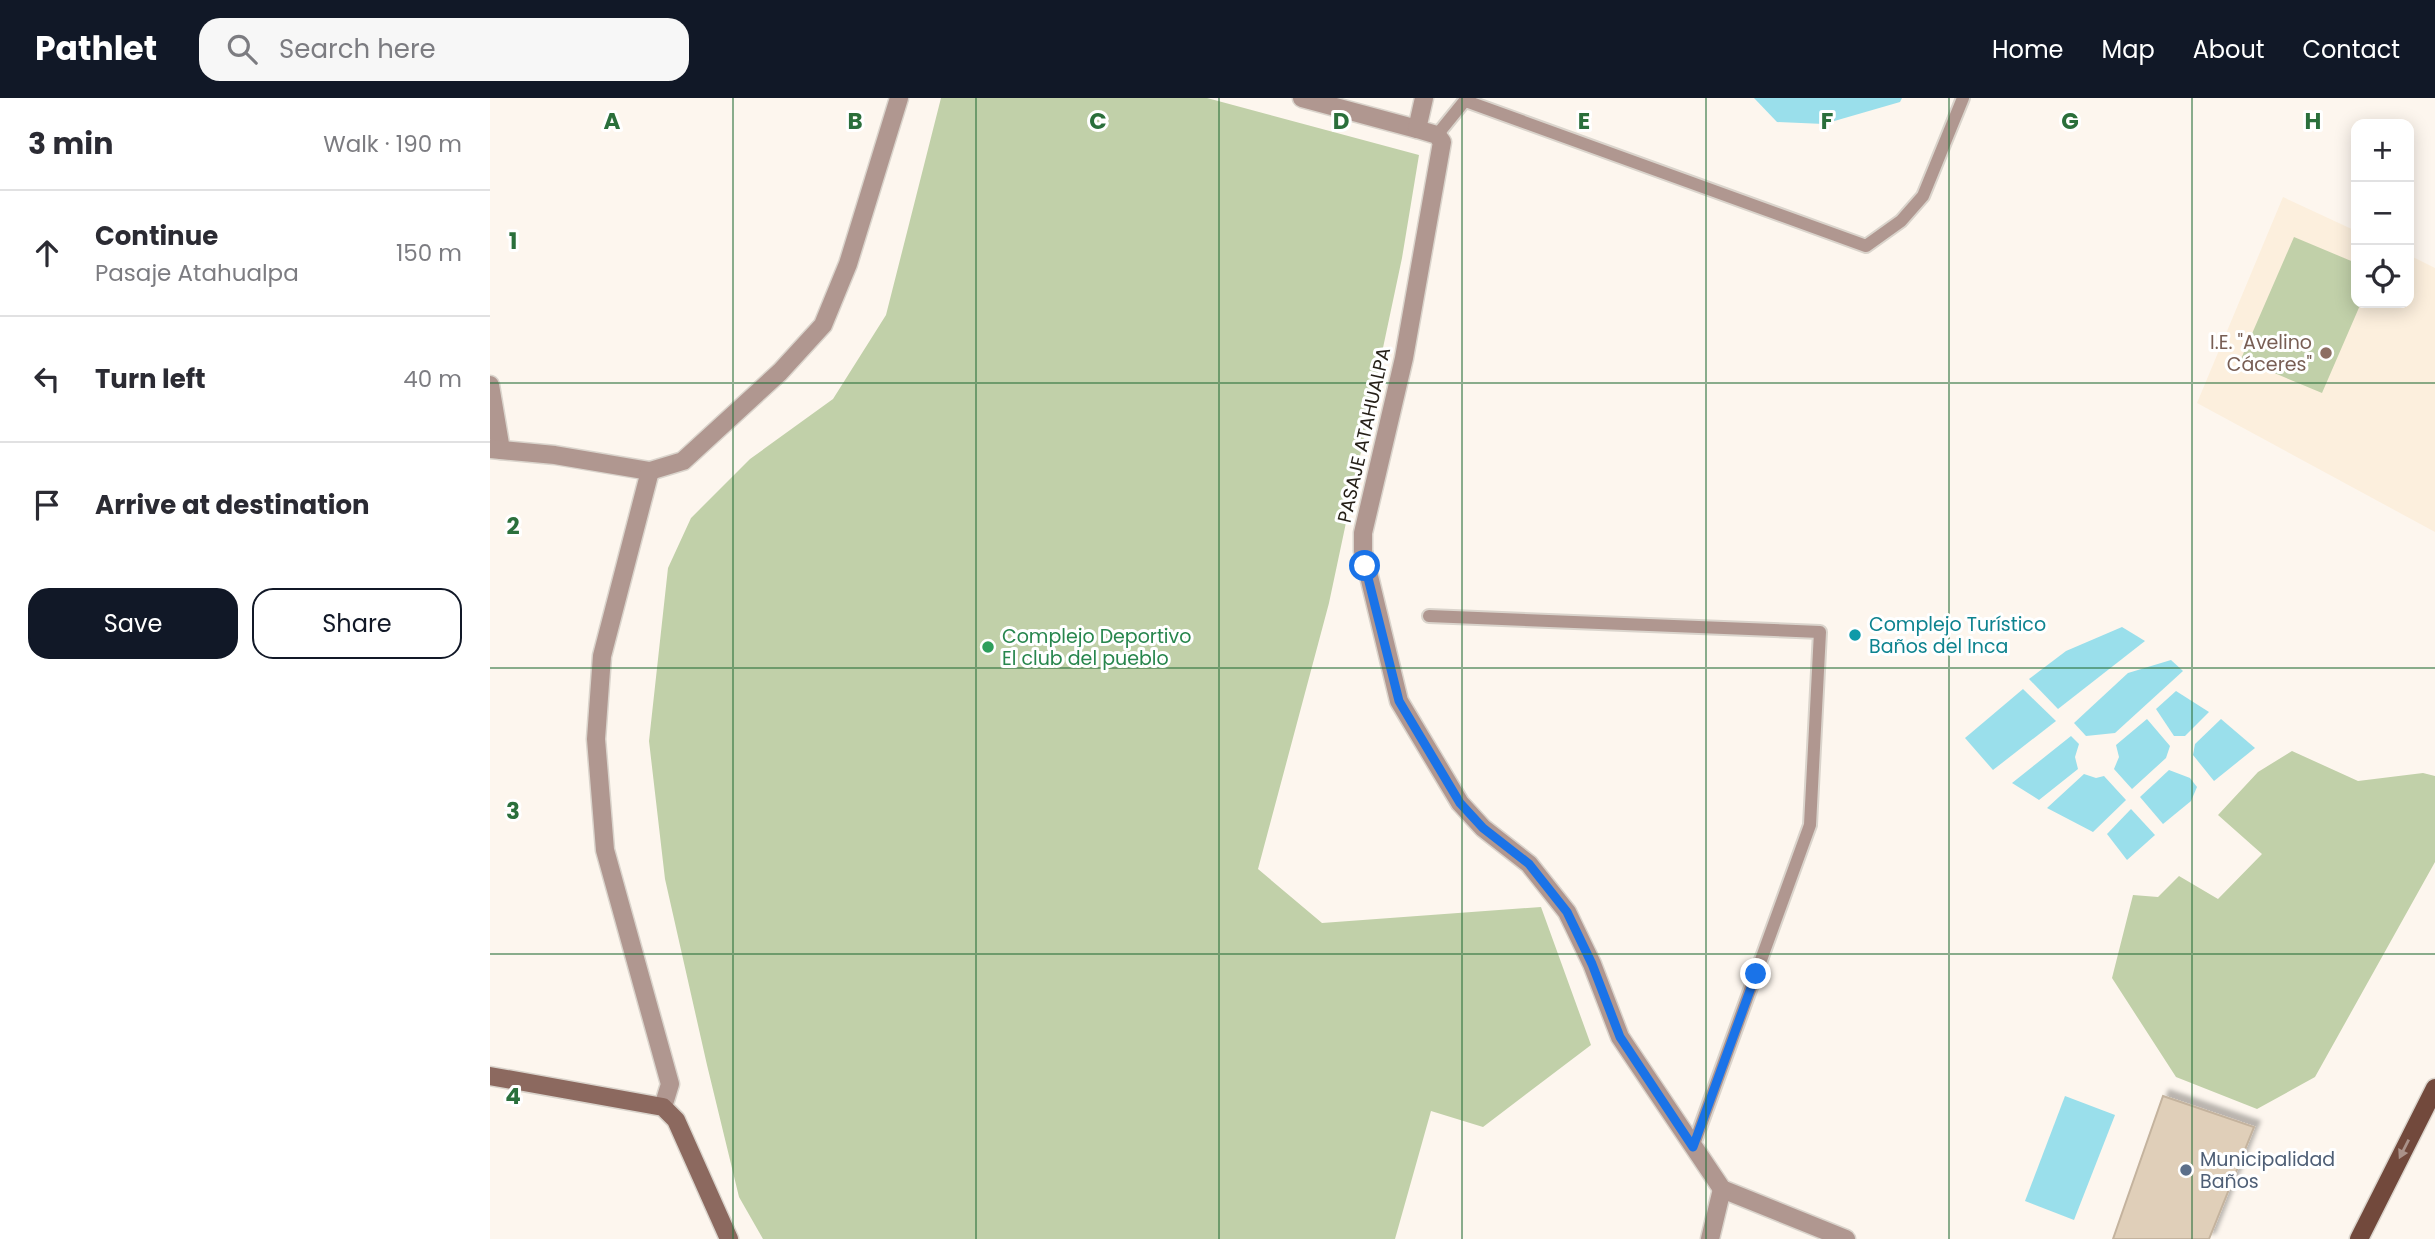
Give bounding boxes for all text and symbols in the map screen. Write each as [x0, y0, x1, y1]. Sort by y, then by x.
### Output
search box [199, 18, 689, 81]
text: Pathlet [35, 25, 157, 72]
icon: search [223, 30, 261, 68]
text: Search here [279, 31, 436, 67]
text: Home [1992, 33, 2064, 66]
text: Map [2102, 33, 2155, 66]
text: About [2193, 33, 2264, 66]
text: Contact [2302, 33, 2400, 66]
text: A [604, 105, 621, 137]
text: B [847, 105, 863, 137]
text: C [1089, 105, 1107, 137]
text: D [1333, 105, 1349, 137]
text: E [1578, 105, 1590, 137]
text: F [1821, 105, 1833, 137]
text: G [2061, 105, 2079, 137]
text: H [2305, 105, 2321, 137]
map controls [2351, 119, 2414, 308]
button: + [2351, 119, 2414, 182]
text: 3 min [28, 122, 113, 165]
text: Walk · 190 m [323, 128, 462, 160]
button: − [2351, 182, 2414, 245]
text: Continue [95, 218, 218, 254]
text: 1 [509, 225, 517, 257]
icon: ahead [28, 234, 66, 272]
text: 150 m [396, 237, 462, 269]
button: locate [2351, 245, 2414, 308]
text: Pasaje Atahualpa [95, 257, 299, 289]
place label: I.E. "Avelino Cáceres" [2210, 329, 2312, 378]
street label: PASAJE ATAHUALPA [1331, 344, 1397, 525]
marker: I.E. "Avelino Cáceres" [2318, 345, 2334, 361]
icon: left [28, 360, 66, 398]
text: Turn left [95, 361, 206, 397]
text: 40 m [403, 363, 462, 395]
icon: arrive [28, 486, 66, 524]
text: Arrive at destination [95, 487, 370, 523]
text: 2 [506, 510, 520, 542]
route start [1349, 550, 1380, 581]
button: Save [28, 588, 238, 659]
button: Share [252, 588, 462, 659]
place label: Complejo Turístico Baños del Inca [1869, 611, 2046, 660]
place label: Complejo Deportivo El club del pueblo [1002, 623, 1191, 672]
marker: Complejo Turístico Baños del Inca [1847, 627, 1863, 643]
marker: Complejo Deportivo El club del pueblo [980, 639, 996, 655]
text: 3 [506, 795, 520, 827]
route end [1740, 958, 1771, 989]
text: 4 [505, 1080, 521, 1112]
one-way arrow [2399, 1139, 2410, 1159]
place label: Municipalidad Baños [2200, 1146, 2335, 1195]
marker: Municipalidad Baños [2178, 1162, 2194, 1178]

